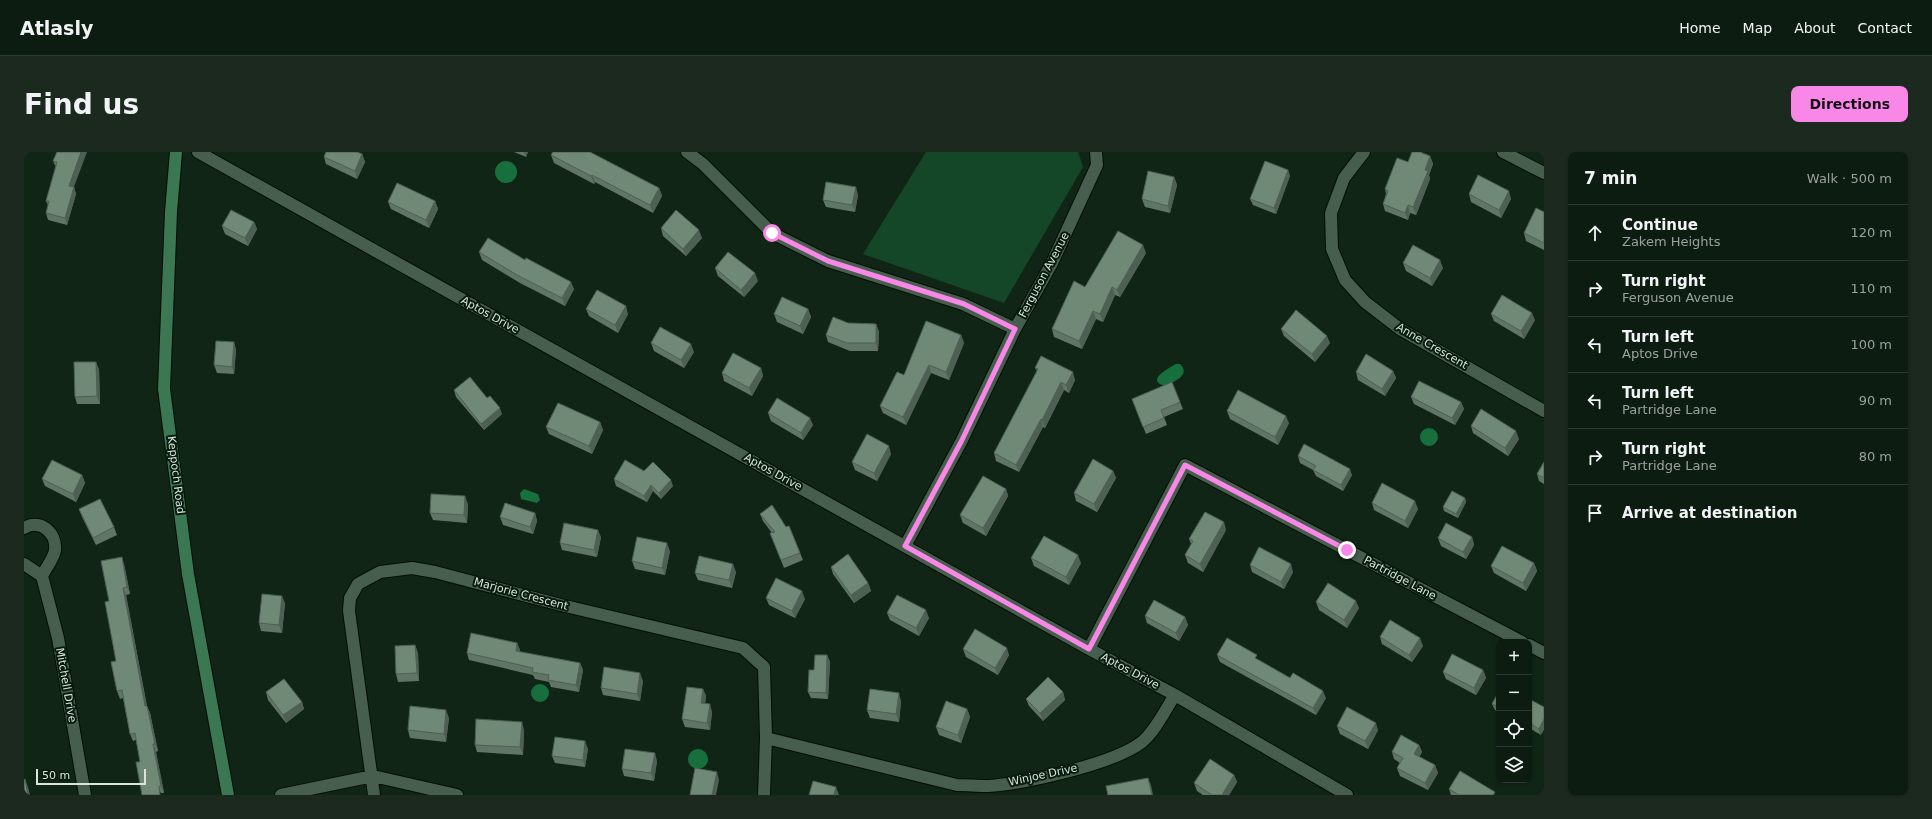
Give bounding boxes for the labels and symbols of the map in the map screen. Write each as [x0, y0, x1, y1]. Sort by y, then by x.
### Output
route start [763, 224, 781, 242]
street label: Ferguson Avenue [1016, 230, 1072, 320]
street label: Aptos Drive [459, 294, 521, 336]
street label: Anne Crescent [1394, 320, 1471, 372]
street label: Keppoch Road [165, 435, 187, 515]
street label: Aptos Drive [742, 451, 804, 493]
route end [1338, 541, 1356, 559]
street label: Partridge Lane [1362, 553, 1439, 603]
street label: Marjorie Crescent [472, 575, 570, 613]
street label: Mitchell Drive [53, 647, 79, 724]
street label: Aptos Drive [1099, 650, 1162, 692]
street label: Winjoe Drive [1007, 761, 1079, 789]
scale bar [36, 767, 146, 786]

